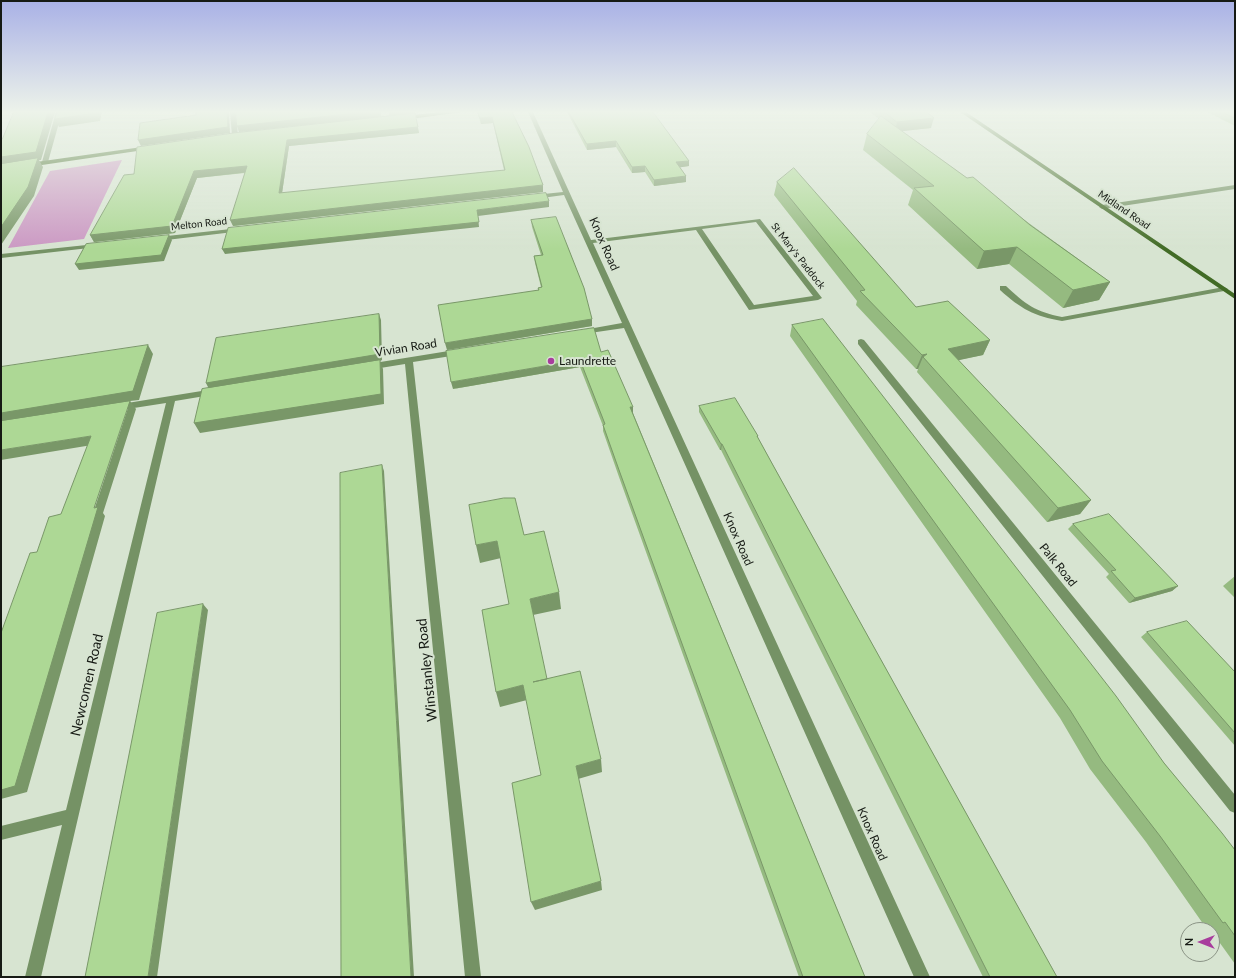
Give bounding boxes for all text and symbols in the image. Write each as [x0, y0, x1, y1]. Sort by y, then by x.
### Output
street label: Midland Road [1096, 188, 1152, 232]
street label: Melton Road [170, 215, 228, 233]
street label: Knox Road [586, 215, 622, 273]
street label: St Mary's Paddock [768, 221, 828, 291]
street label: Vivian Road [374, 336, 438, 360]
place label: Laundrette [559, 354, 616, 368]
marker: Laundrette [546, 356, 556, 366]
street label: Knox Road [720, 510, 756, 568]
street label: Palk Road [1036, 540, 1080, 590]
street label: Winstanley Road [413, 617, 441, 723]
street label: Newcomen Road [67, 632, 107, 738]
street label: Knox Road [854, 805, 890, 863]
north arrow [1180, 922, 1220, 962]
text: N [1182, 938, 1195, 946]

